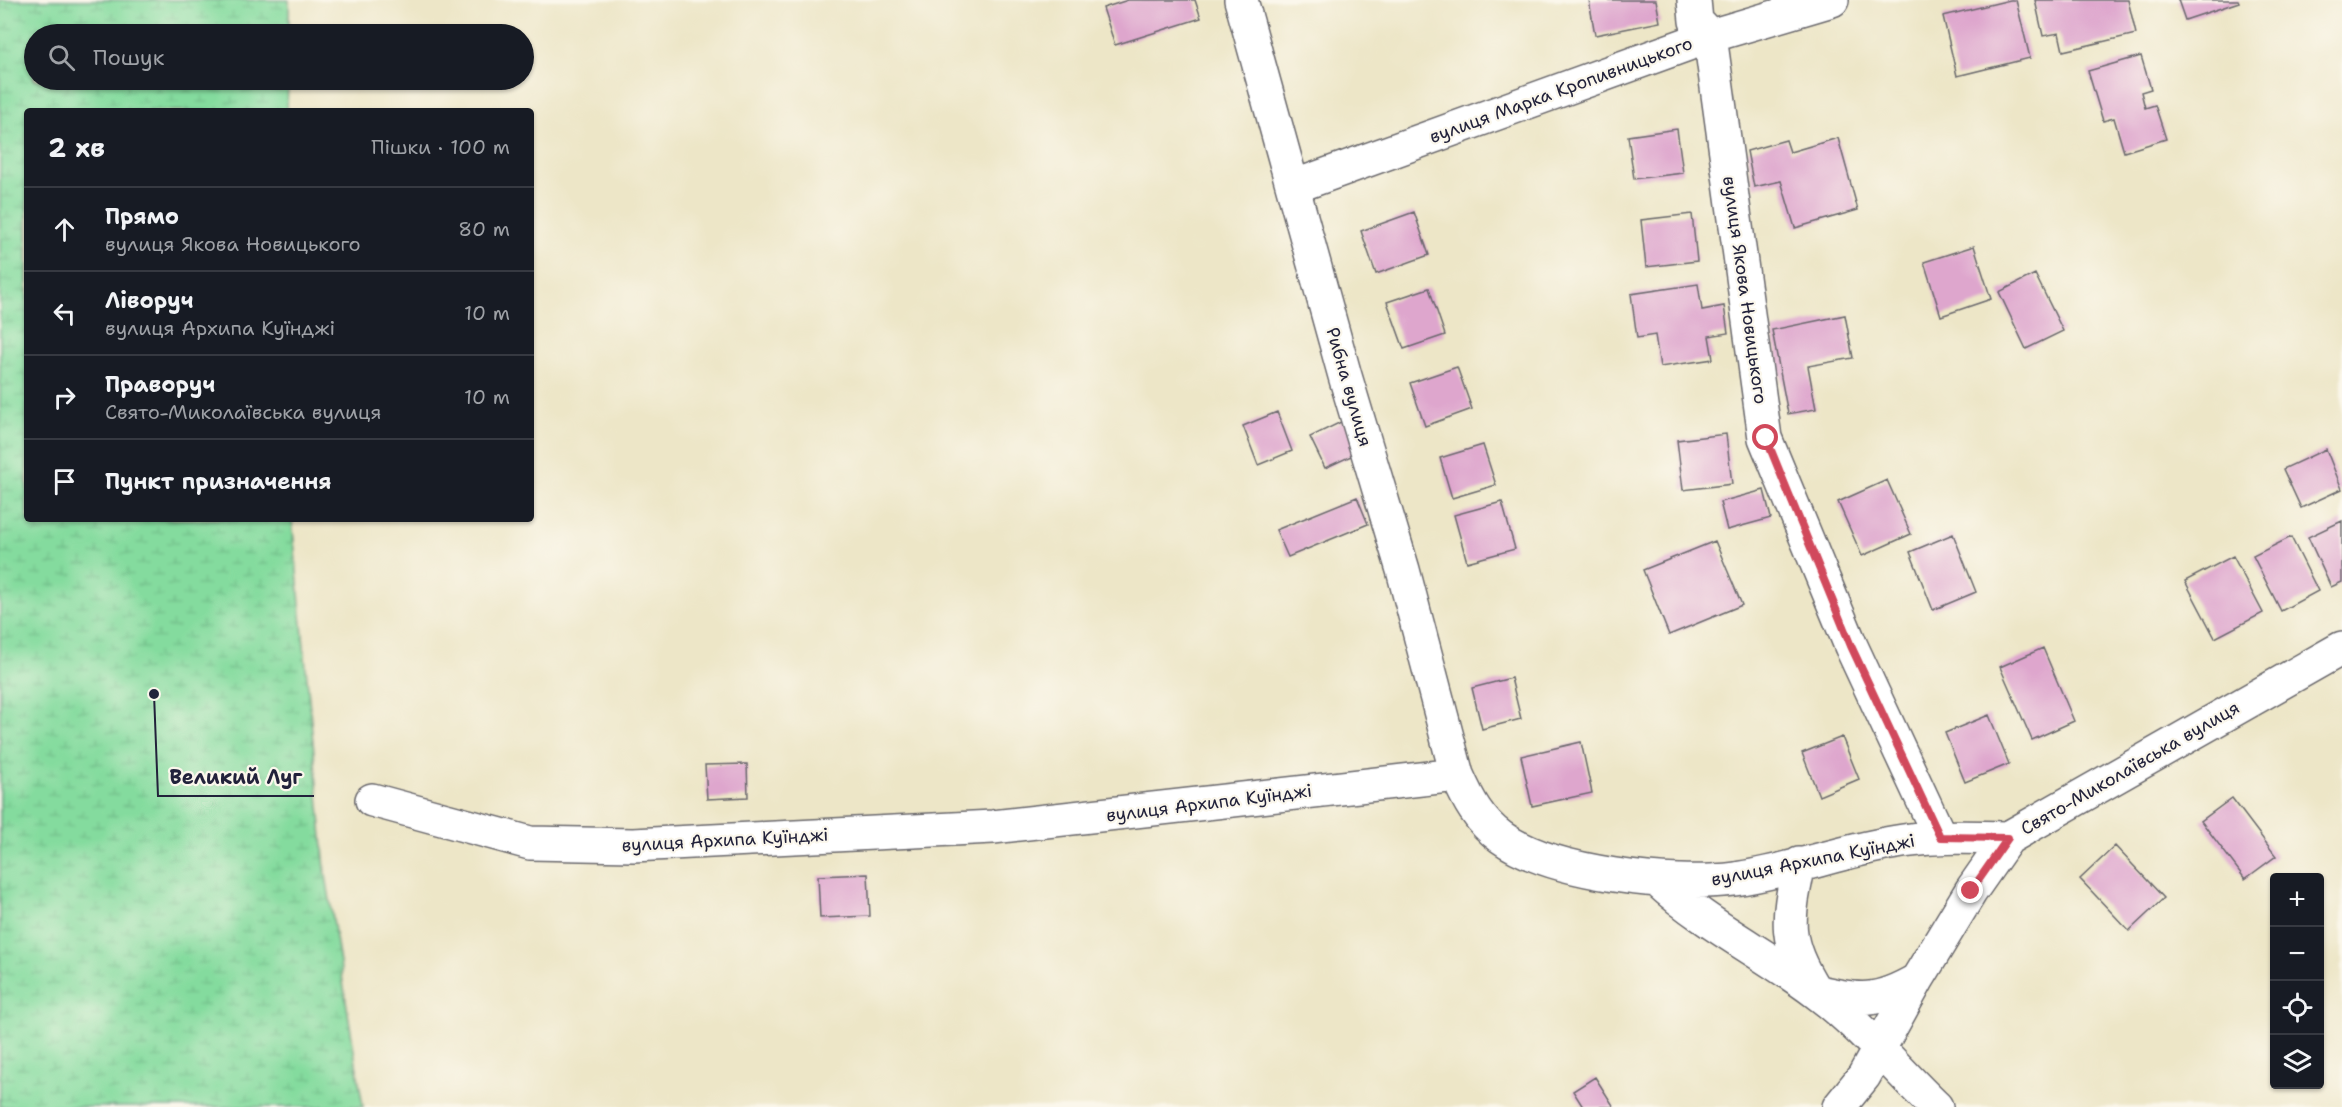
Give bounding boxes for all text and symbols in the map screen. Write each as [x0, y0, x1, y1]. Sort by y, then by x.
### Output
search box [24, 24, 534, 90]
street label: вулиця Марка Кропивницького [1426, 31, 1696, 149]
icon: search [45, 41, 78, 74]
text: Пошук [93, 43, 164, 72]
text: 2 хв [48, 130, 105, 165]
text: Пішки · 100 m [371, 134, 510, 160]
street label: вулиця Якова Новицького [1717, 174, 1773, 406]
text: Прямо [105, 202, 179, 231]
icon: ahead [48, 213, 81, 246]
text: 80 m [458, 216, 510, 242]
text: вулиця Якова Новицького [105, 231, 361, 257]
text: Ліворуч [105, 286, 193, 315]
icon: left [48, 297, 81, 330]
text: 10 m [464, 300, 510, 326]
text: вулиця Архипа Куїнджі [105, 315, 335, 341]
street label: Рибна вулиця [1321, 325, 1377, 449]
text: Праворуч [105, 370, 215, 399]
icon: right [48, 381, 81, 414]
text: 10 m [464, 384, 510, 410]
text: Свято-Миколаївська вулиця [105, 399, 381, 425]
route start [1752, 424, 1778, 450]
icon: arrive [48, 465, 81, 498]
text: Пункт призначення [105, 467, 332, 496]
street label: Свято-Миколаївська вулиця [2016, 695, 2244, 841]
callout: Великий Луг [158, 758, 314, 796]
text: Великий Луг [170, 764, 303, 790]
street label: вулиця Архипа Куїнджі [1105, 778, 1313, 828]
street label: вулиця Архипа Куїнджі [621, 823, 829, 857]
street label: вулиця Архипа Куїнджі [1709, 828, 1917, 892]
map controls [2270, 873, 2324, 1089]
button: + [2270, 873, 2324, 927]
route end [1957, 877, 1983, 903]
button: − [2270, 927, 2324, 981]
button: locate [2270, 981, 2324, 1035]
button: layers [2270, 1035, 2324, 1089]

